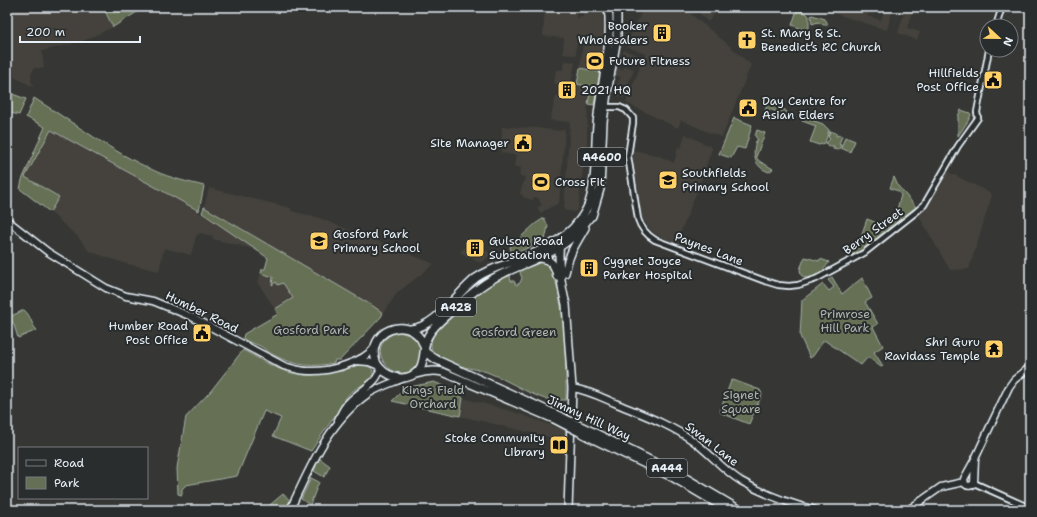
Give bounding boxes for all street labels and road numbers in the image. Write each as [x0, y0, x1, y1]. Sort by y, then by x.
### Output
road number: A4600 [578, 148, 626, 166]
street label: Berry Street [840, 204, 906, 258]
street label: Paynes Lane [672, 229, 746, 270]
street label: Humber Road [163, 287, 242, 337]
road number: A428 [436, 298, 476, 316]
street label: Jimmy Hill Way [545, 392, 633, 444]
street label: Swan Lane [682, 418, 742, 470]
road number: A444 [647, 459, 687, 477]

